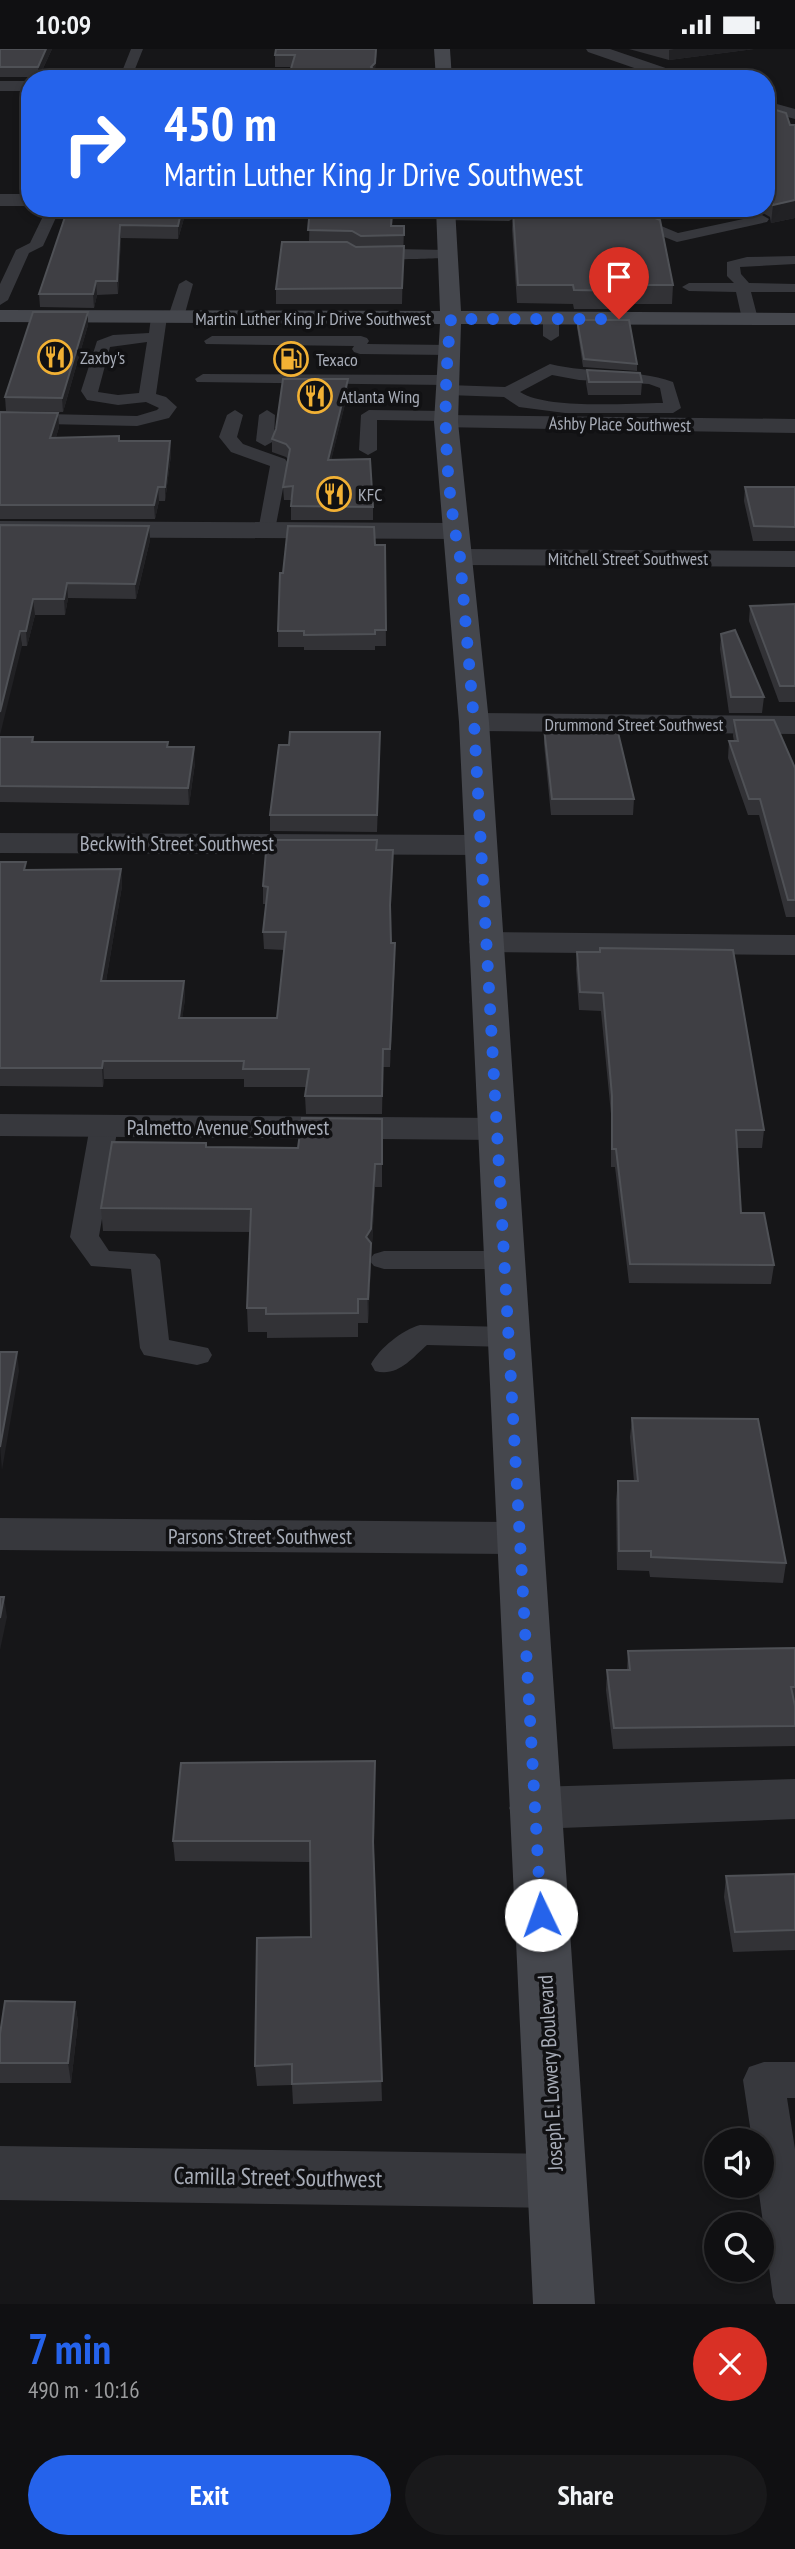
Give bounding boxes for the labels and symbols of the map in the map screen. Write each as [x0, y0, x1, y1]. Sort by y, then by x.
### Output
pin [589, 247, 649, 319]
street label: Martin Luther King Jr Drive Southwest [195, 307, 431, 330]
restaurant icon: Zaxby's [36, 338, 74, 376]
fuel station icon: Texaco [272, 340, 310, 378]
place label: Zaxby's [80, 346, 125, 369]
place label: Texaco [316, 348, 358, 371]
restaurant icon: Atlanta Wing [296, 377, 334, 415]
place label: Atlanta Wing [340, 385, 420, 408]
street label: Ashby Place Southwest [549, 411, 691, 437]
restaurant icon: KFC [315, 475, 353, 513]
place label: KFC [358, 483, 383, 506]
street label: Mitchell Street Southwest [548, 547, 708, 570]
street label: Drummond Street Southwest [544, 713, 724, 736]
street label: Beckwith Street Southwest [80, 830, 274, 857]
street label: Palmetto Avenue Southwest [127, 1114, 329, 1141]
street label: Parsons Street Southwest [168, 1523, 352, 1550]
position arrow [504, 1878, 578, 1952]
street label: Joseph E. Lowery Boulevard [531, 1974, 569, 2173]
street label: Camilla Street Southwest [173, 2160, 383, 2194]

